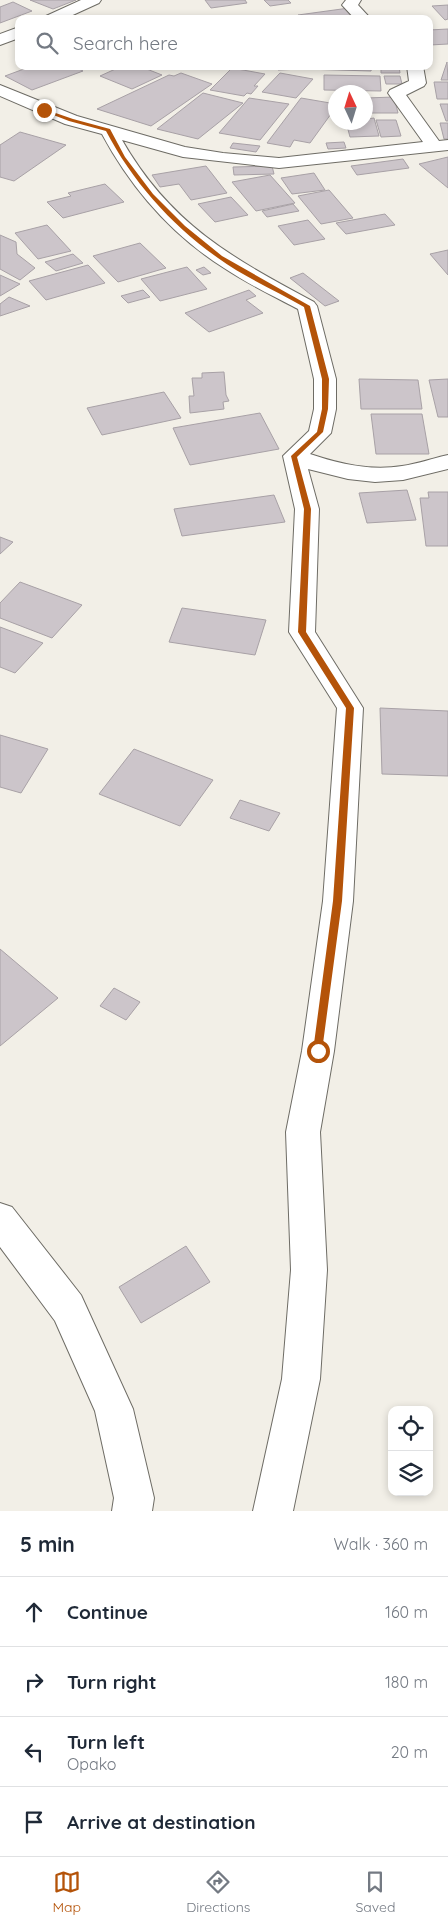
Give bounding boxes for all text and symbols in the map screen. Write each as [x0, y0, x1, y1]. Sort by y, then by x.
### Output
search box [15, 15, 433, 70]
icon: search [33, 29, 61, 57]
text: Search here [73, 31, 178, 55]
north arrow [328, 85, 373, 130]
route end [33, 99, 56, 122]
route start [307, 1040, 330, 1063]
map controls [388, 1406, 433, 1496]
button: locate [388, 1406, 433, 1451]
button: layers [388, 1451, 433, 1496]
text: 5 min [20, 1531, 75, 1557]
text: Walk · 360 m [333, 1534, 428, 1554]
icon: ahead [20, 1598, 48, 1626]
text: Continue [67, 1600, 148, 1624]
text: 160 m [385, 1602, 428, 1622]
icon: right [20, 1668, 48, 1696]
text: Turn right [67, 1670, 156, 1694]
text: 180 m [385, 1672, 428, 1692]
text: Turn left [67, 1730, 145, 1754]
icon: left [20, 1738, 48, 1766]
text: 20 m [391, 1742, 428, 1762]
text: Opako [67, 1754, 117, 1774]
icon: arrive [20, 1808, 48, 1836]
text: Arrive at destination [67, 1810, 256, 1834]
tab: Map [53, 1868, 81, 1916]
tab: Directions [186, 1868, 250, 1916]
tab: Saved [355, 1868, 395, 1916]

